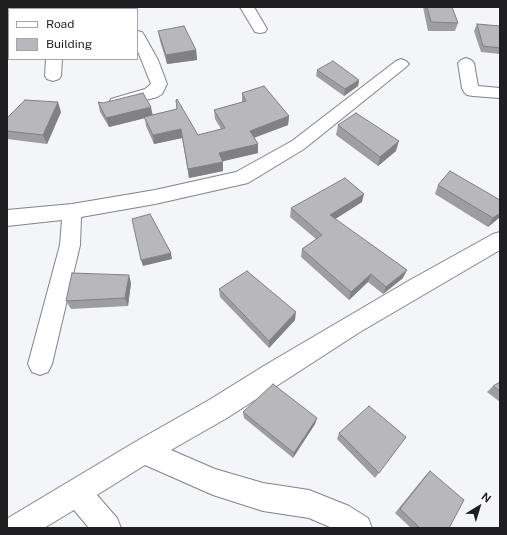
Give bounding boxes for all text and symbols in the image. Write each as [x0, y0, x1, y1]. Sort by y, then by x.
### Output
legend [8, 8, 138, 60]
text: Road [46, 17, 74, 31]
text: Building [46, 37, 92, 51]
north arrow [459, 487, 499, 527]
text: N [479, 490, 493, 505]

